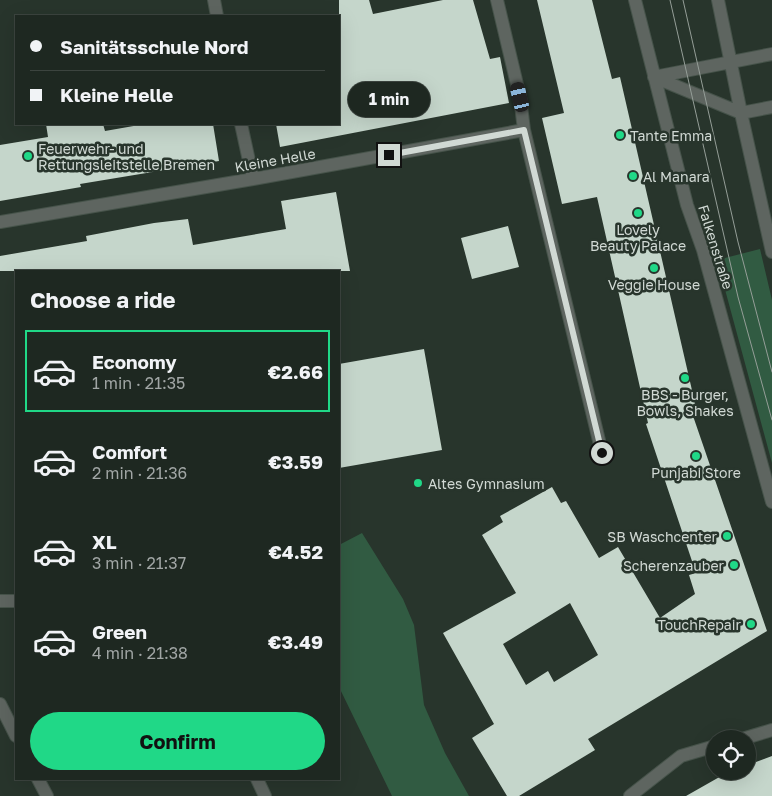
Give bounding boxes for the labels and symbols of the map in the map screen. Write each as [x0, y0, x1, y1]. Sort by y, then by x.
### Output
car [509, 81, 530, 113]
callout: 1 min [348, 82, 430, 118]
place label: Tante Emma [630, 127, 712, 144]
marker: Tante Emma [614, 129, 626, 141]
place label: Feuerwehr- und Rettungsleitstelle Bremen [38, 140, 215, 173]
route end [378, 144, 400, 166]
street label: Kleine Helle [233, 145, 317, 175]
marker: Feuerwehr- und Rettungsleitstelle Bremen [22, 150, 34, 162]
place label: Al Manara [643, 168, 710, 185]
marker: Al Manara [627, 170, 639, 182]
street label: Falkenstraße [695, 203, 737, 291]
marker: Lovely Beauty Palace [632, 207, 644, 219]
place label: Lovely Beauty Palace [590, 221, 686, 254]
marker: Veggie House [648, 262, 660, 274]
place label: Veggie House [608, 276, 700, 293]
marker: BBS - Burger, Bowls, Shakes [679, 372, 691, 384]
place label: BBS - Burger, Bowls, Shakes [636, 386, 734, 419]
route start [591, 442, 613, 464]
marker: Punjabi Store [690, 450, 702, 462]
place label: Punjabi Store [651, 464, 741, 481]
place label: Altes Gymnasium [428, 475, 545, 492]
marker: Altes Gymnasium [412, 477, 424, 489]
place label: SB Waschcenter [607, 528, 718, 545]
marker: SB Waschcenter [721, 530, 733, 542]
place label: Scherenzauber [623, 557, 725, 574]
marker: Scherenzauber [728, 559, 740, 571]
place label: TouchRepair [657, 616, 742, 633]
marker: TouchRepair [745, 618, 757, 630]

